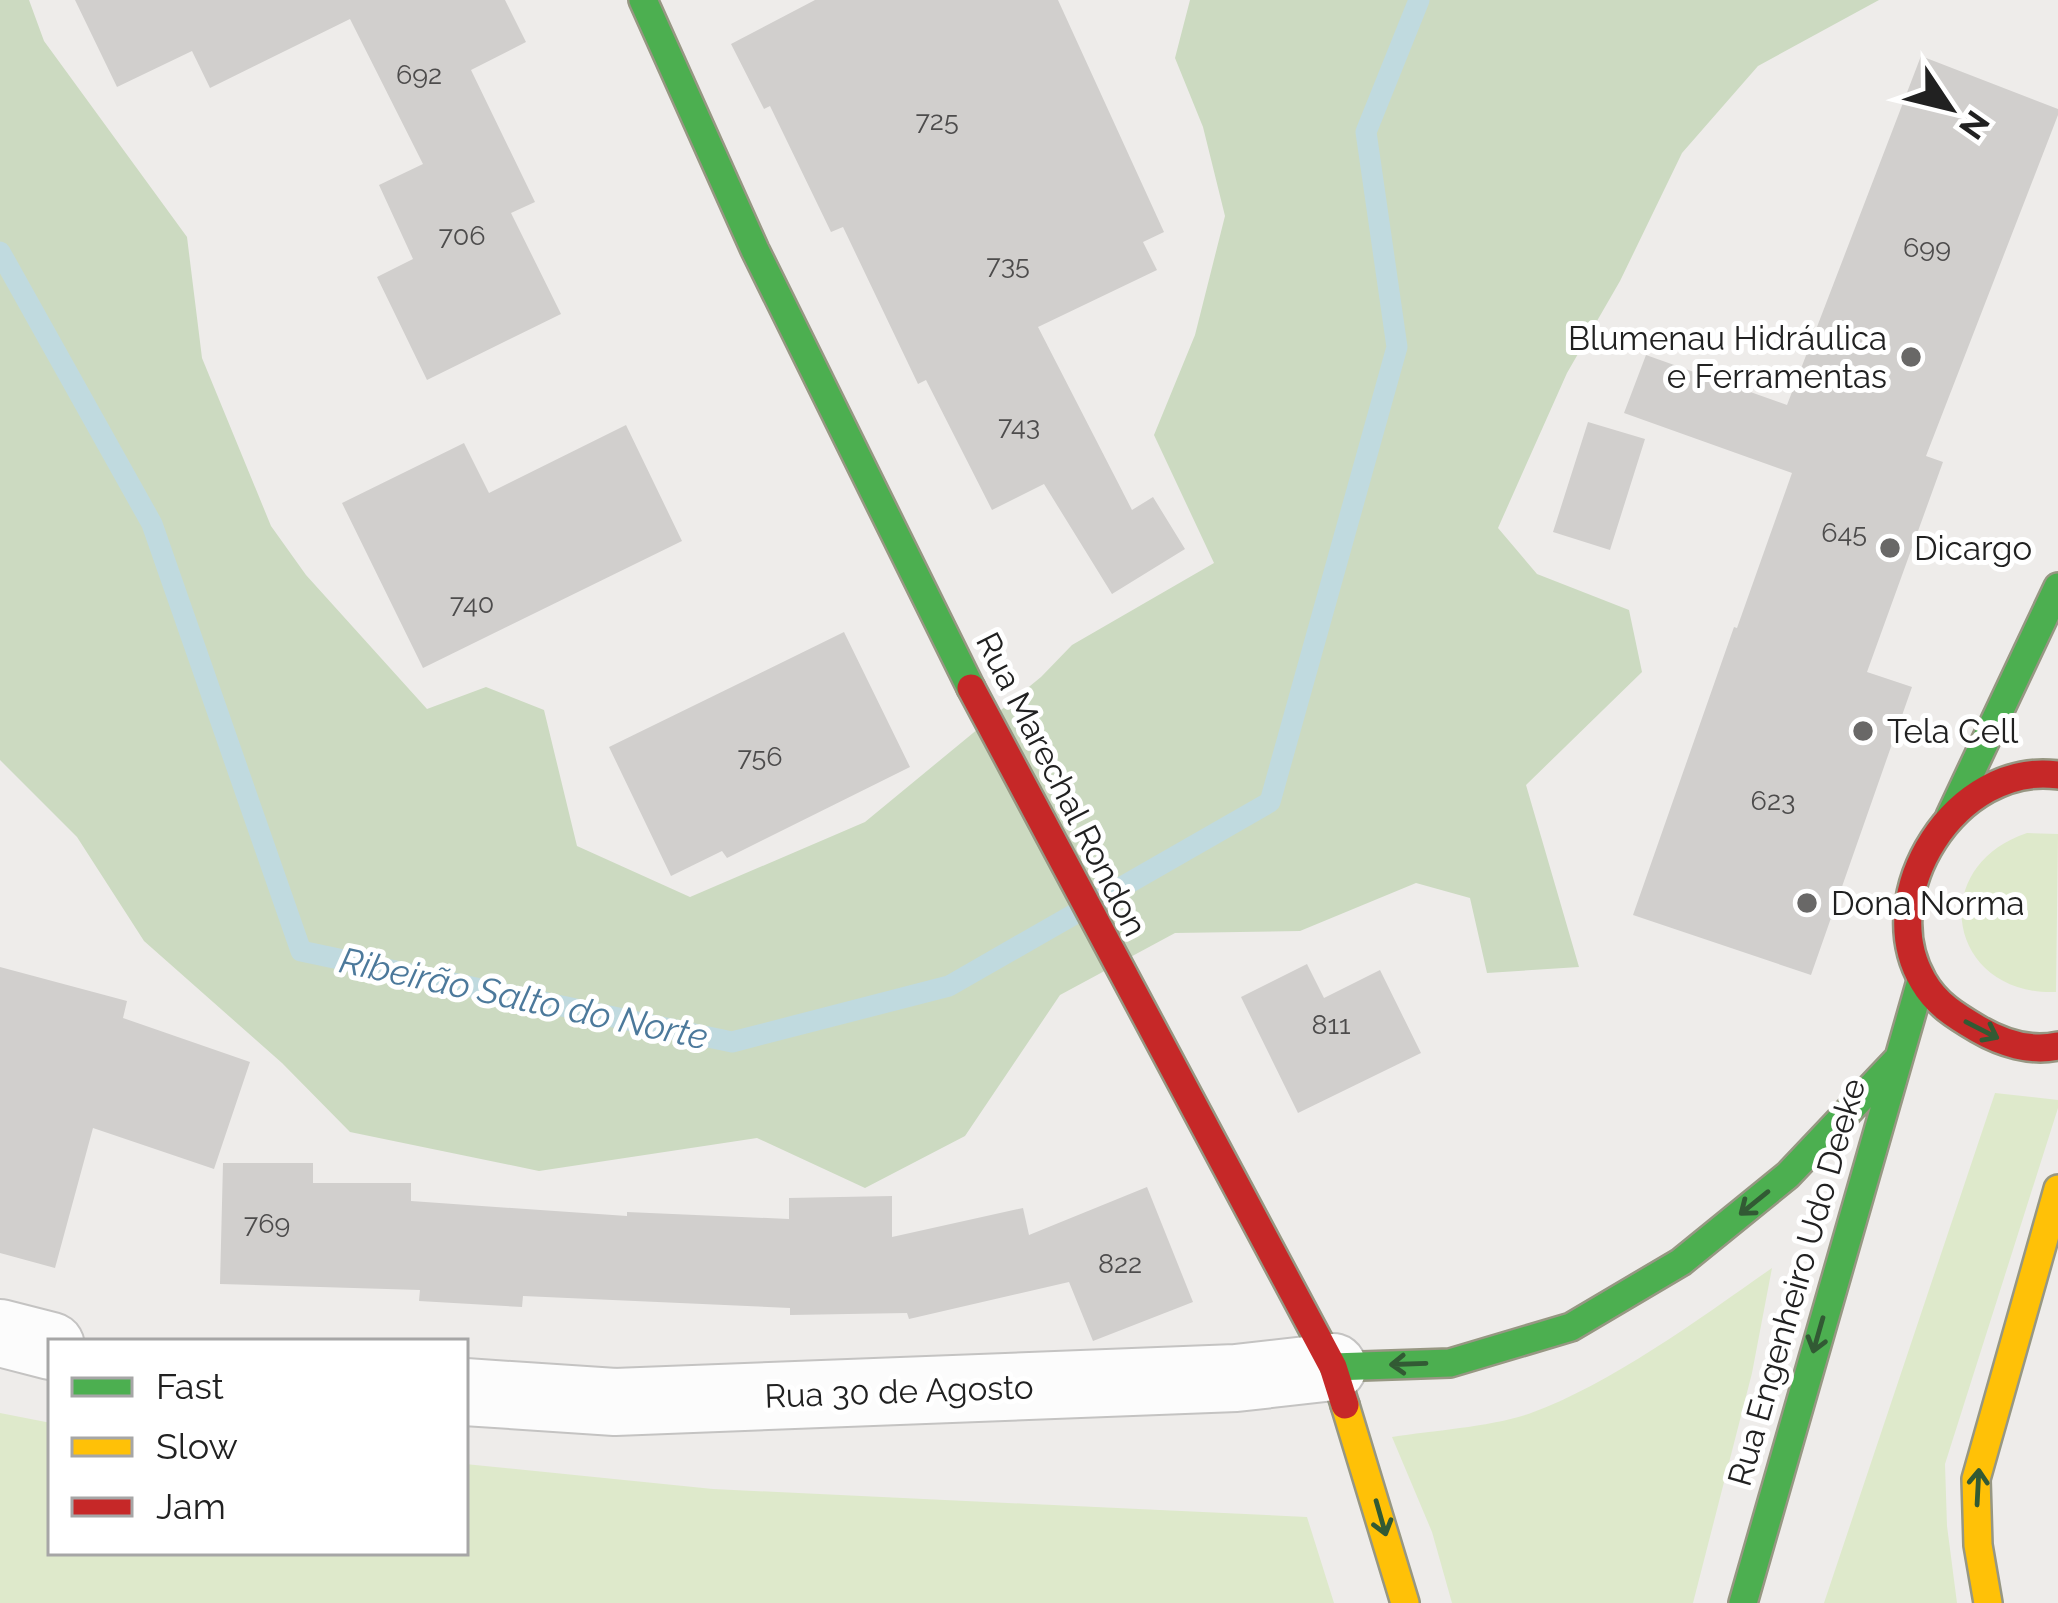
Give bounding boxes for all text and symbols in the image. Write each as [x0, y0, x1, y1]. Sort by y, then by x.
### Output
north arrow [1890, 48, 2010, 168]
house number: 692 [396, 59, 442, 90]
text: N [1951, 103, 1997, 146]
house number: 725 [915, 105, 959, 136]
house number: 706 [438, 220, 486, 251]
house number: 699 [1903, 232, 1951, 263]
house number: 735 [986, 249, 1030, 280]
place label: Blumenau Hidráulica e Ferramentas [1568, 319, 1887, 396]
marker: Blumenau Hidráulica e Ferramentas [1898, 344, 1924, 370]
house number: 743 [998, 410, 1040, 441]
house number: 645 [1821, 517, 1867, 548]
place label: Dicargo [1914, 529, 2032, 568]
marker: Dicargo [1877, 535, 1903, 561]
house number: 740 [450, 588, 494, 619]
street label: Rua Marechal Rondon [968, 626, 1155, 943]
place label: Tela Cell [1887, 712, 2019, 751]
marker: Tela Cell [1850, 718, 1876, 744]
house number: 756 [737, 741, 783, 772]
house number: 623 [1751, 785, 1795, 816]
place label: Dona Norma [1831, 884, 2025, 923]
marker: Dona Norma [1794, 890, 1820, 916]
water label: Ribeirão Salto do Norte [336, 938, 712, 1058]
house number: 811 [1311, 1009, 1351, 1040]
one-way arrow [1964, 1020, 1999, 1043]
street label: Rua Engenheiro Udo Deeke [1720, 1074, 1873, 1490]
one-way arrow [1738, 1189, 1770, 1215]
house number: 769 [244, 1208, 290, 1239]
house number: 822 [1098, 1248, 1142, 1279]
one-way arrow [1806, 1315, 1828, 1353]
legend [48, 1339, 468, 1555]
one-way arrow [1389, 1353, 1428, 1376]
text: Fast [156, 1365, 224, 1407]
street label: Rua 30 de Agosto [764, 1367, 1034, 1416]
text: Slow [156, 1425, 238, 1467]
one-way arrow [1967, 1468, 1990, 1507]
text: Jam [156, 1485, 226, 1527]
one-way arrow [1372, 1498, 1394, 1536]

